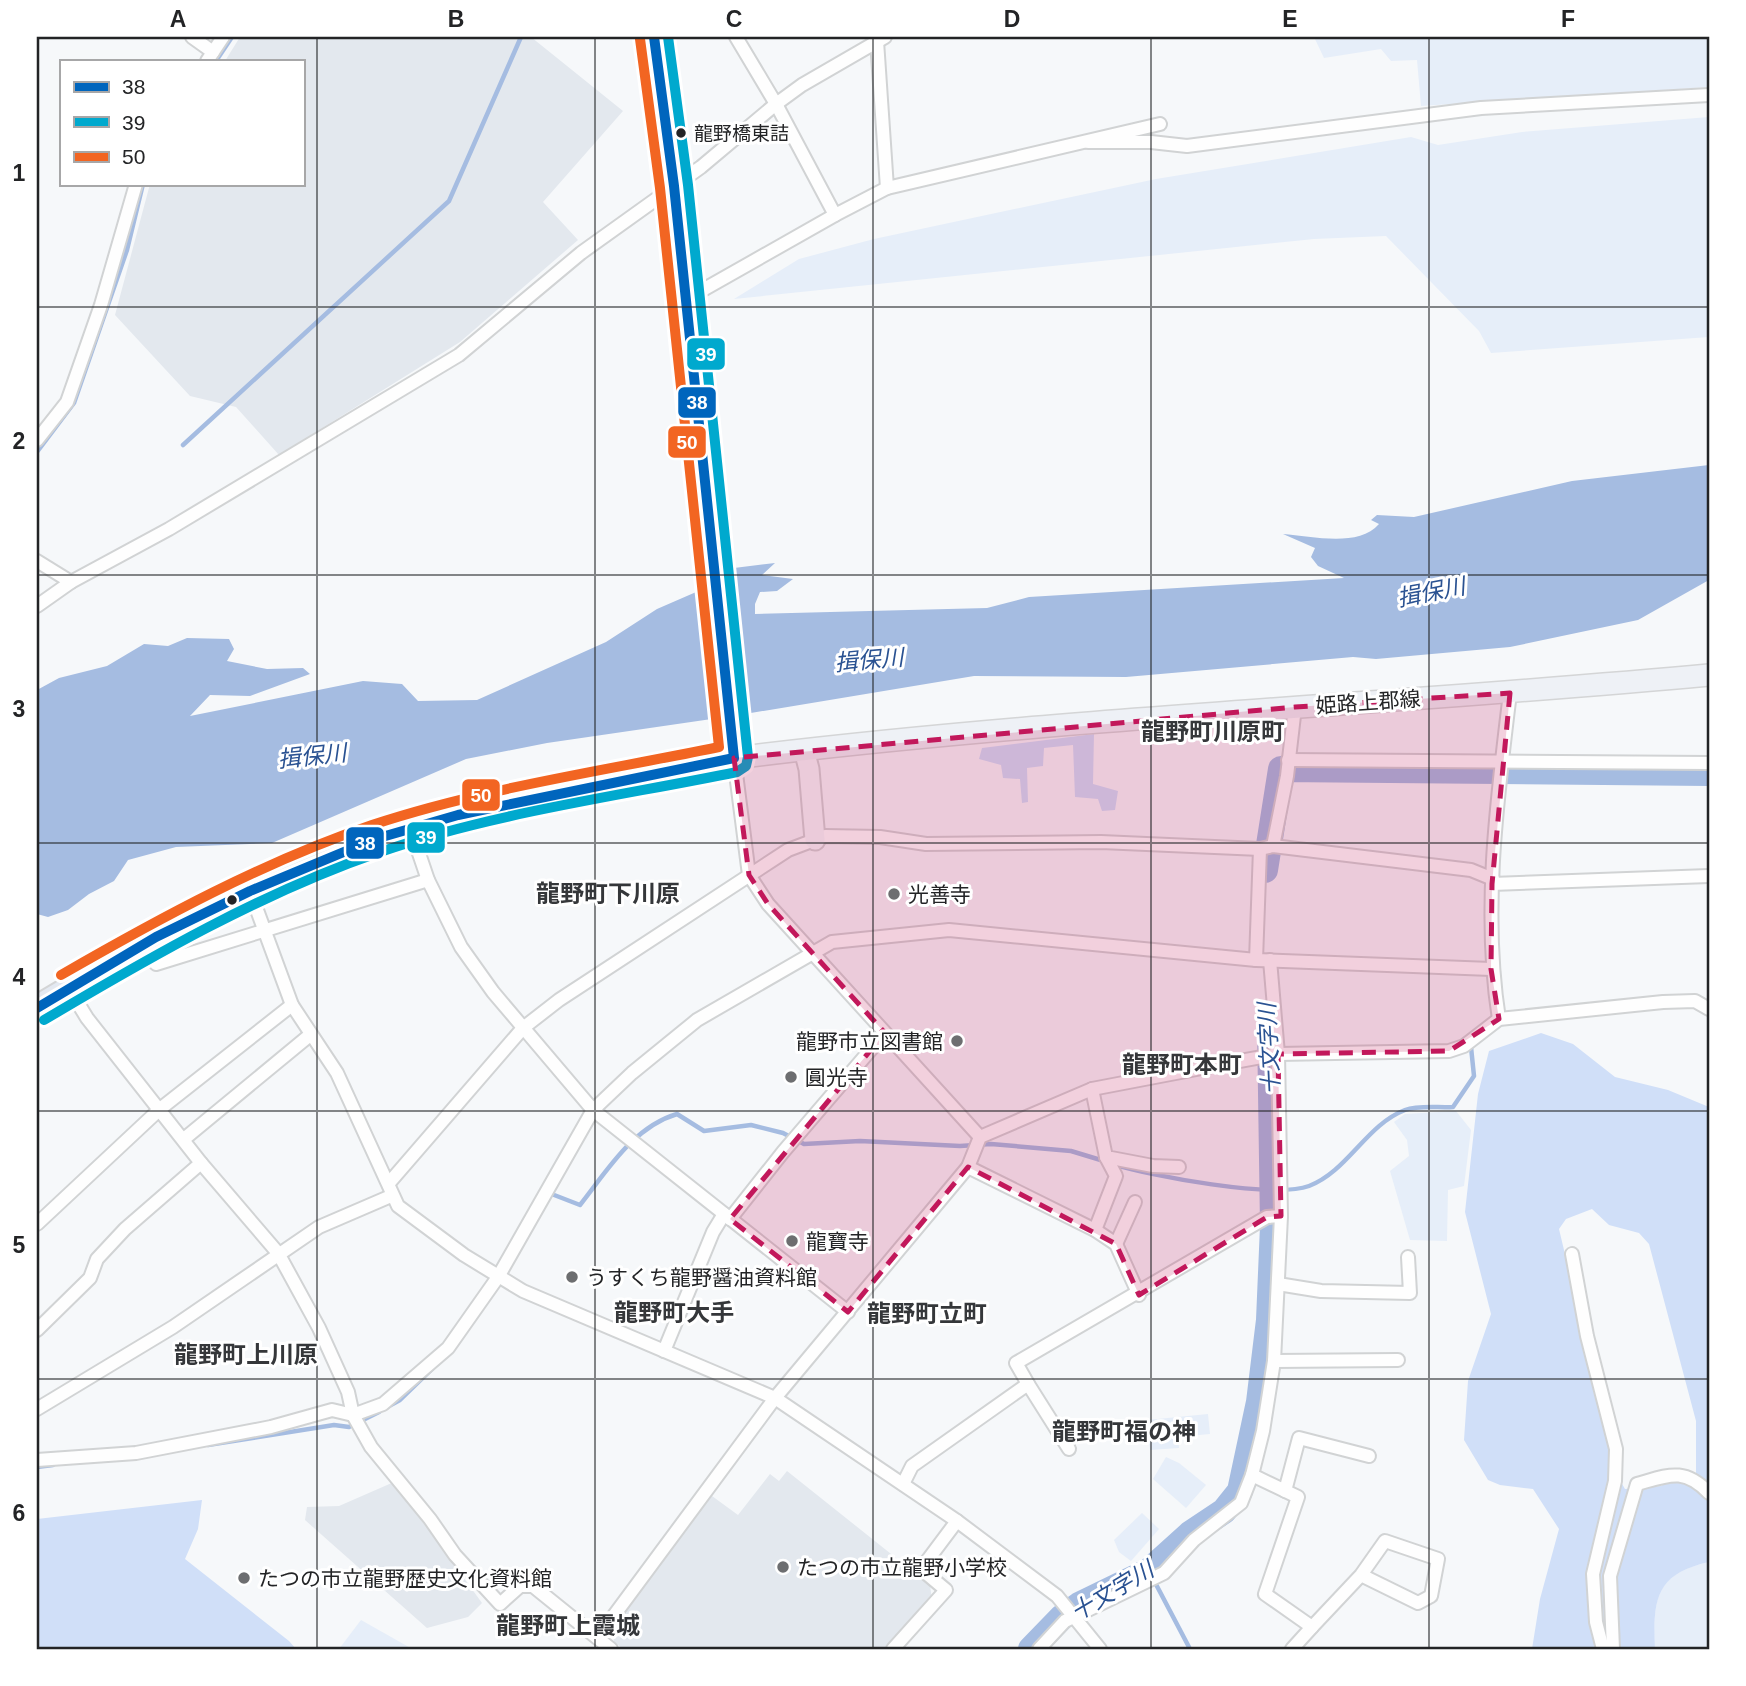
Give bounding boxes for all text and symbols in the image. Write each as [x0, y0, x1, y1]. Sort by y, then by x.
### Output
text: A [170, 6, 186, 32]
text: B [448, 6, 464, 32]
text: C [726, 6, 742, 32]
text: D [1004, 6, 1020, 32]
text: E [1282, 6, 1298, 32]
text: F [1561, 6, 1575, 32]
legend [60, 60, 304, 186]
text: 38 [122, 75, 145, 98]
text: 39 [122, 111, 145, 134]
place label: 龍野橋東詰 [694, 123, 789, 144]
marker: 龍野橋東詰 [674, 126, 688, 140]
text: 50 [122, 145, 145, 168]
text: 1 [13, 160, 26, 186]
line badge: 39 [686, 337, 726, 371]
text: 39 [695, 344, 717, 365]
line badge: 38 [677, 386, 717, 419]
text: 38 [686, 392, 708, 413]
line badge: 50 [667, 425, 707, 459]
text: 2 [13, 428, 25, 454]
text: 50 [676, 432, 698, 453]
water label: 揖保川 [1395, 572, 1470, 611]
water label: 揖保川 [833, 644, 907, 676]
street label: 姫路上郡線 [1315, 687, 1421, 717]
text: 3 [13, 696, 25, 722]
district label: 龍野町川原町 [1141, 718, 1285, 745]
water label: 揖保川 [276, 739, 351, 773]
line badge: 50 [461, 778, 501, 812]
text: 50 [470, 785, 492, 806]
line badge: 39 [406, 821, 446, 854]
line badge: 38 [345, 826, 385, 860]
text: 39 [415, 827, 437, 848]
text: 38 [354, 833, 376, 854]
district label: 龍野町下川原 [536, 880, 680, 907]
place label: 光善寺 [908, 883, 971, 906]
marker: 光善寺 [886, 886, 902, 902]
unlabelled marker [225, 893, 239, 907]
text: 4 [13, 964, 26, 990]
water label: 十文字川 [1253, 999, 1284, 1096]
place label: 龍野市立図書館 [796, 1030, 943, 1053]
marker: 龍野市立図書館 [949, 1033, 965, 1049]
district label: 龍野町本町 [1122, 1051, 1242, 1078]
place label: 圓光寺 [805, 1066, 868, 1089]
marker: 圓光寺 [783, 1069, 799, 1085]
place label: 龍寶寺 [806, 1230, 869, 1253]
text: 5 [13, 1232, 26, 1258]
marker: 龍寶寺 [784, 1233, 800, 1249]
place label: うすくち龍野醤油資料館 [586, 1266, 817, 1289]
marker: うすくち龍野醤油資料館 [564, 1269, 580, 1285]
district label: 龍野町大手 [614, 1299, 734, 1326]
district label: 龍野町立町 [867, 1300, 987, 1327]
district label: 龍野町上川原 [174, 1341, 318, 1368]
district label: 龍野町福の神 [1052, 1418, 1196, 1445]
text: 6 [13, 1500, 25, 1526]
water label: 十文字川 [1066, 1555, 1161, 1626]
place label: たつの市立龍野小学校 [797, 1556, 1007, 1579]
marker: たつの市立龍野小学校 [775, 1559, 791, 1575]
place label: たつの市立龍野歴史文化資料館 [258, 1567, 552, 1590]
marker: たつの市立龍野歴史文化資料館 [236, 1570, 252, 1586]
district label: 龍野町上霞城 [496, 1612, 640, 1639]

